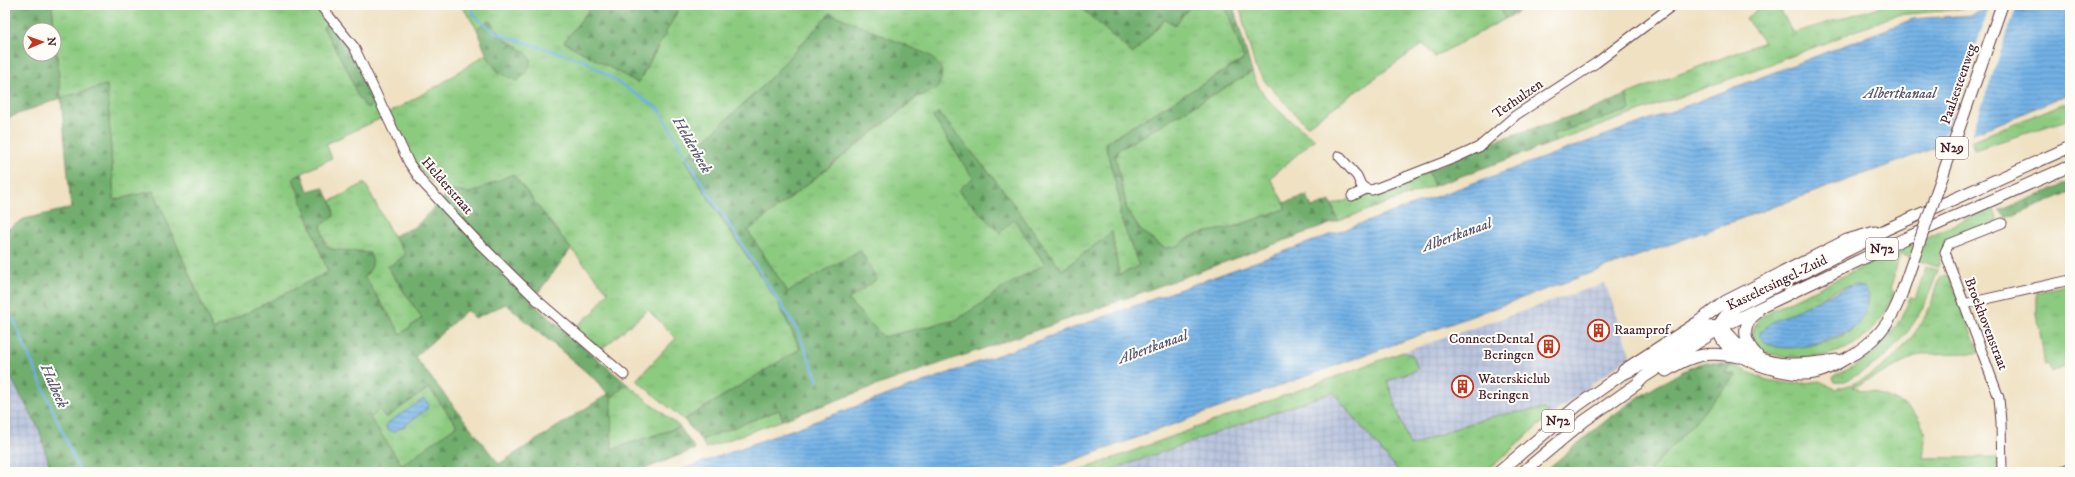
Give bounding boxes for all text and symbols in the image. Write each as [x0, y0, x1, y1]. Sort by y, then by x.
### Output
north arrow [22, 22, 62, 62]
text: N [44, 37, 58, 46]
street label: Paalsesteenweg [1937, 41, 1981, 127]
street label: Terhulzen [1489, 75, 1547, 123]
water label: Albertkanaal [1862, 84, 1938, 103]
water label: Helderbeek [668, 112, 716, 177]
road number: N29 [1936, 137, 1968, 159]
street label: Helderstraat [417, 154, 477, 219]
water label: Albertkanaal [1418, 213, 1496, 257]
road number: N72 [1866, 238, 1898, 260]
street label: Kasteletsingel-Zuid [1724, 251, 1830, 315]
street label: Broekhovenstraat [1960, 275, 2012, 373]
building icon: Raamprof [1585, 317, 1611, 343]
place label: Raamprof [1614, 321, 1672, 339]
water label: Albertkanaal [1114, 325, 1192, 369]
place label: ConnectDental Beringen [1449, 330, 1535, 364]
building icon: ConnectDental Beringen [1536, 334, 1562, 360]
water label: Halbeek [36, 360, 72, 412]
place label: Waterskiclub Beringen [1477, 370, 1551, 404]
building icon: Waterskiclub Beringen [1450, 374, 1476, 400]
road number: N72 [1542, 410, 1574, 432]

